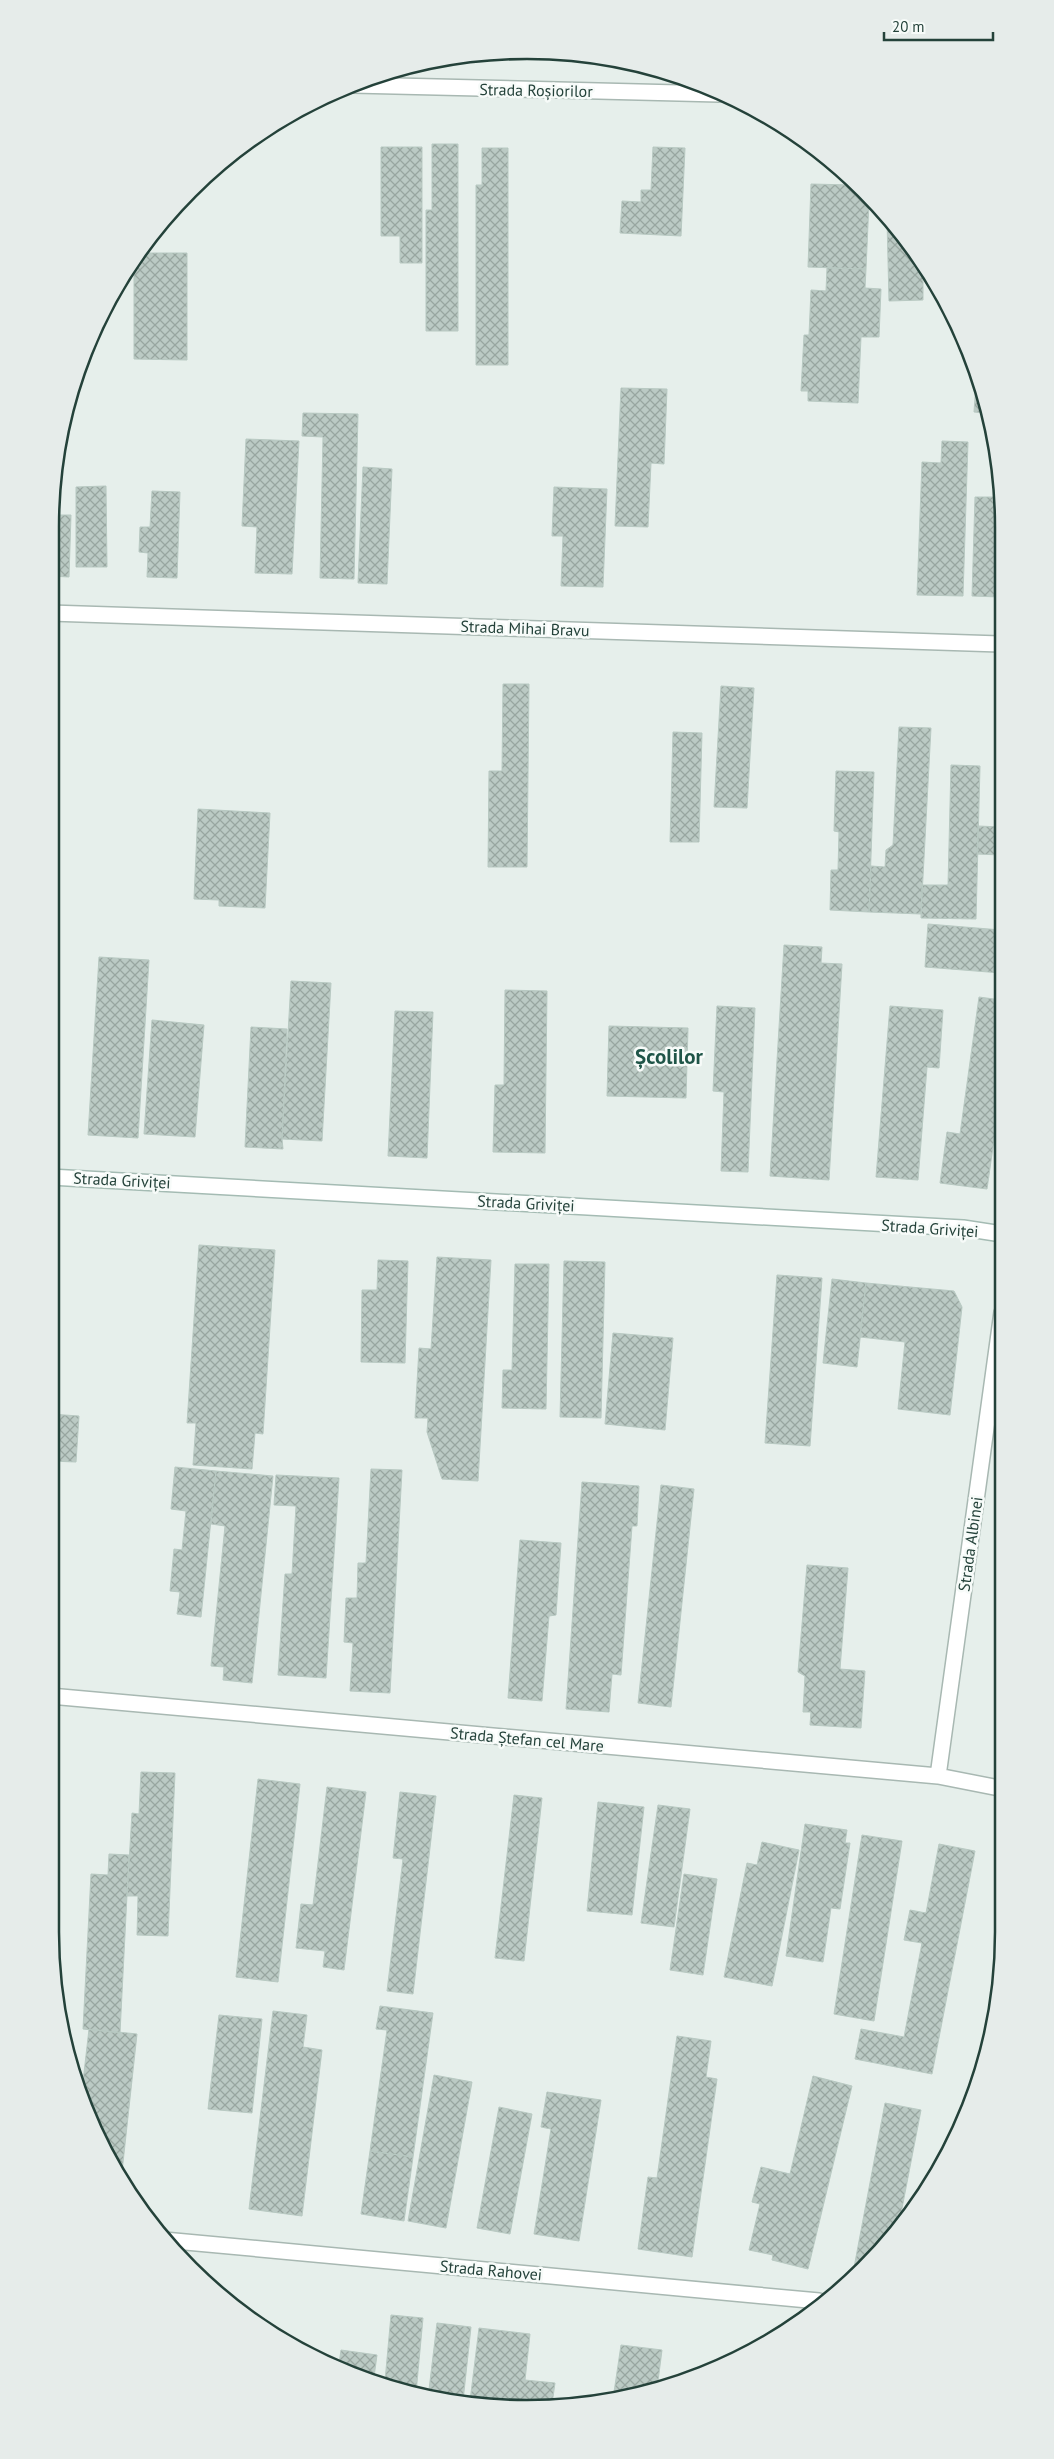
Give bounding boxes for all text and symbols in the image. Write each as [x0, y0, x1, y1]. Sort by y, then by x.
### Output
scale bar [884, 10, 993, 42]
text: 20 m [892, 17, 925, 36]
street label: Strada Roșiorilor [479, 79, 593, 101]
street label: Strada Mihai Bravu [460, 616, 590, 640]
district label: Școlilor [635, 1043, 704, 1070]
street label: Strada Griviței [73, 1167, 171, 1193]
street label: Strada Griviței [477, 1190, 575, 1216]
street label: Strada Griviței [881, 1215, 979, 1241]
street label: Strada Albinei [953, 1495, 987, 1593]
street label: Strada Ștefan cel Mare [449, 1722, 605, 1756]
street label: Strada Rahovei [439, 2256, 543, 2284]

